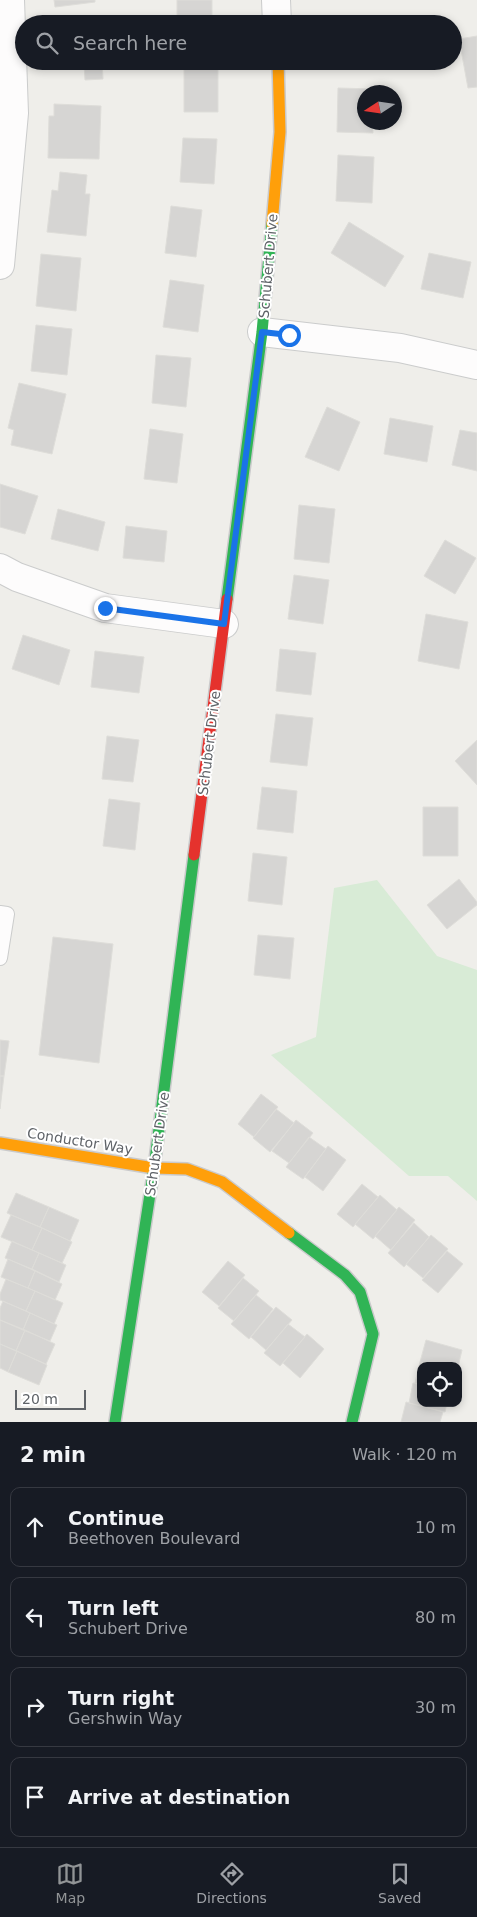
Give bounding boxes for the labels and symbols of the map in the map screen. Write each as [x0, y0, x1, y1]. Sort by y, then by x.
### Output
north arrow [357, 85, 402, 130]
street label: Schubert Drive [255, 213, 281, 319]
route start [278, 324, 301, 347]
route end [94, 597, 117, 620]
street label: Schubert Drive [195, 690, 223, 796]
street label: Schubert Drive [142, 1091, 172, 1197]
street label: Conductor Way [26, 1125, 134, 1157]
scale bar [15, 1387, 86, 1410]

